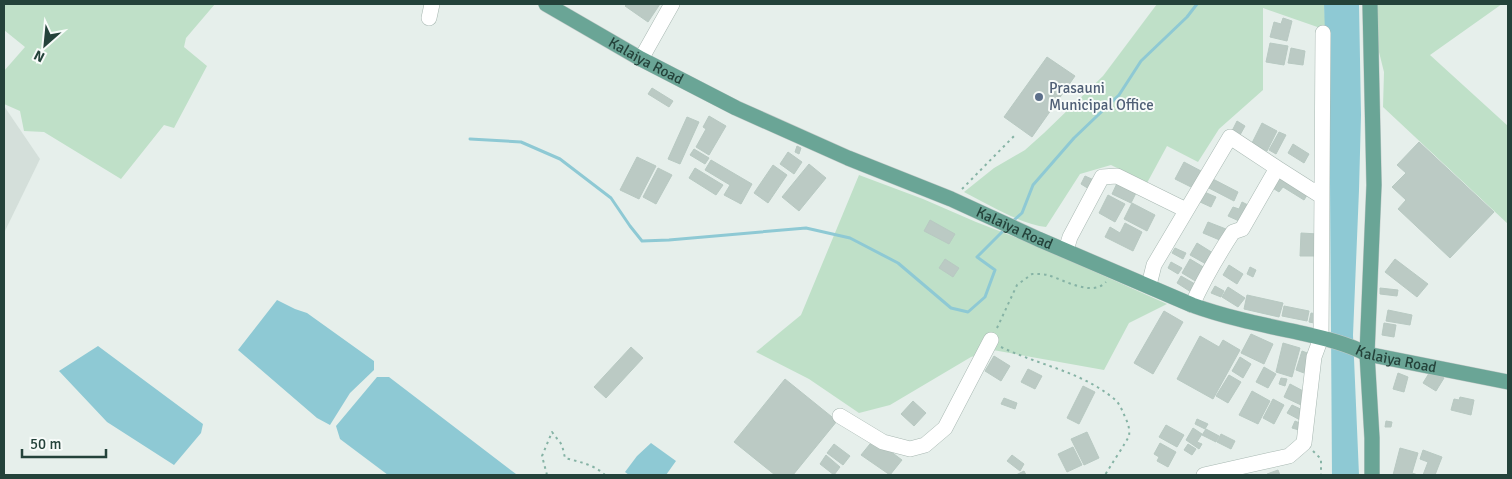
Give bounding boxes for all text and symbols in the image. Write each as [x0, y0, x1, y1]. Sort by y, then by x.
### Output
north arrow [20, 20, 70, 70]
street label: Kalaiya Road [605, 33, 686, 88]
text: N [31, 46, 48, 66]
place label: Prasauni Municipal Office [1049, 79, 1154, 114]
marker: Prasauni Municipal Office [1033, 91, 1045, 103]
street label: Kalaiya Road [973, 203, 1056, 253]
street label: Kalaiya Road [1353, 341, 1438, 377]
scale bar [22, 426, 106, 458]
text: 50 m [30, 435, 61, 453]

